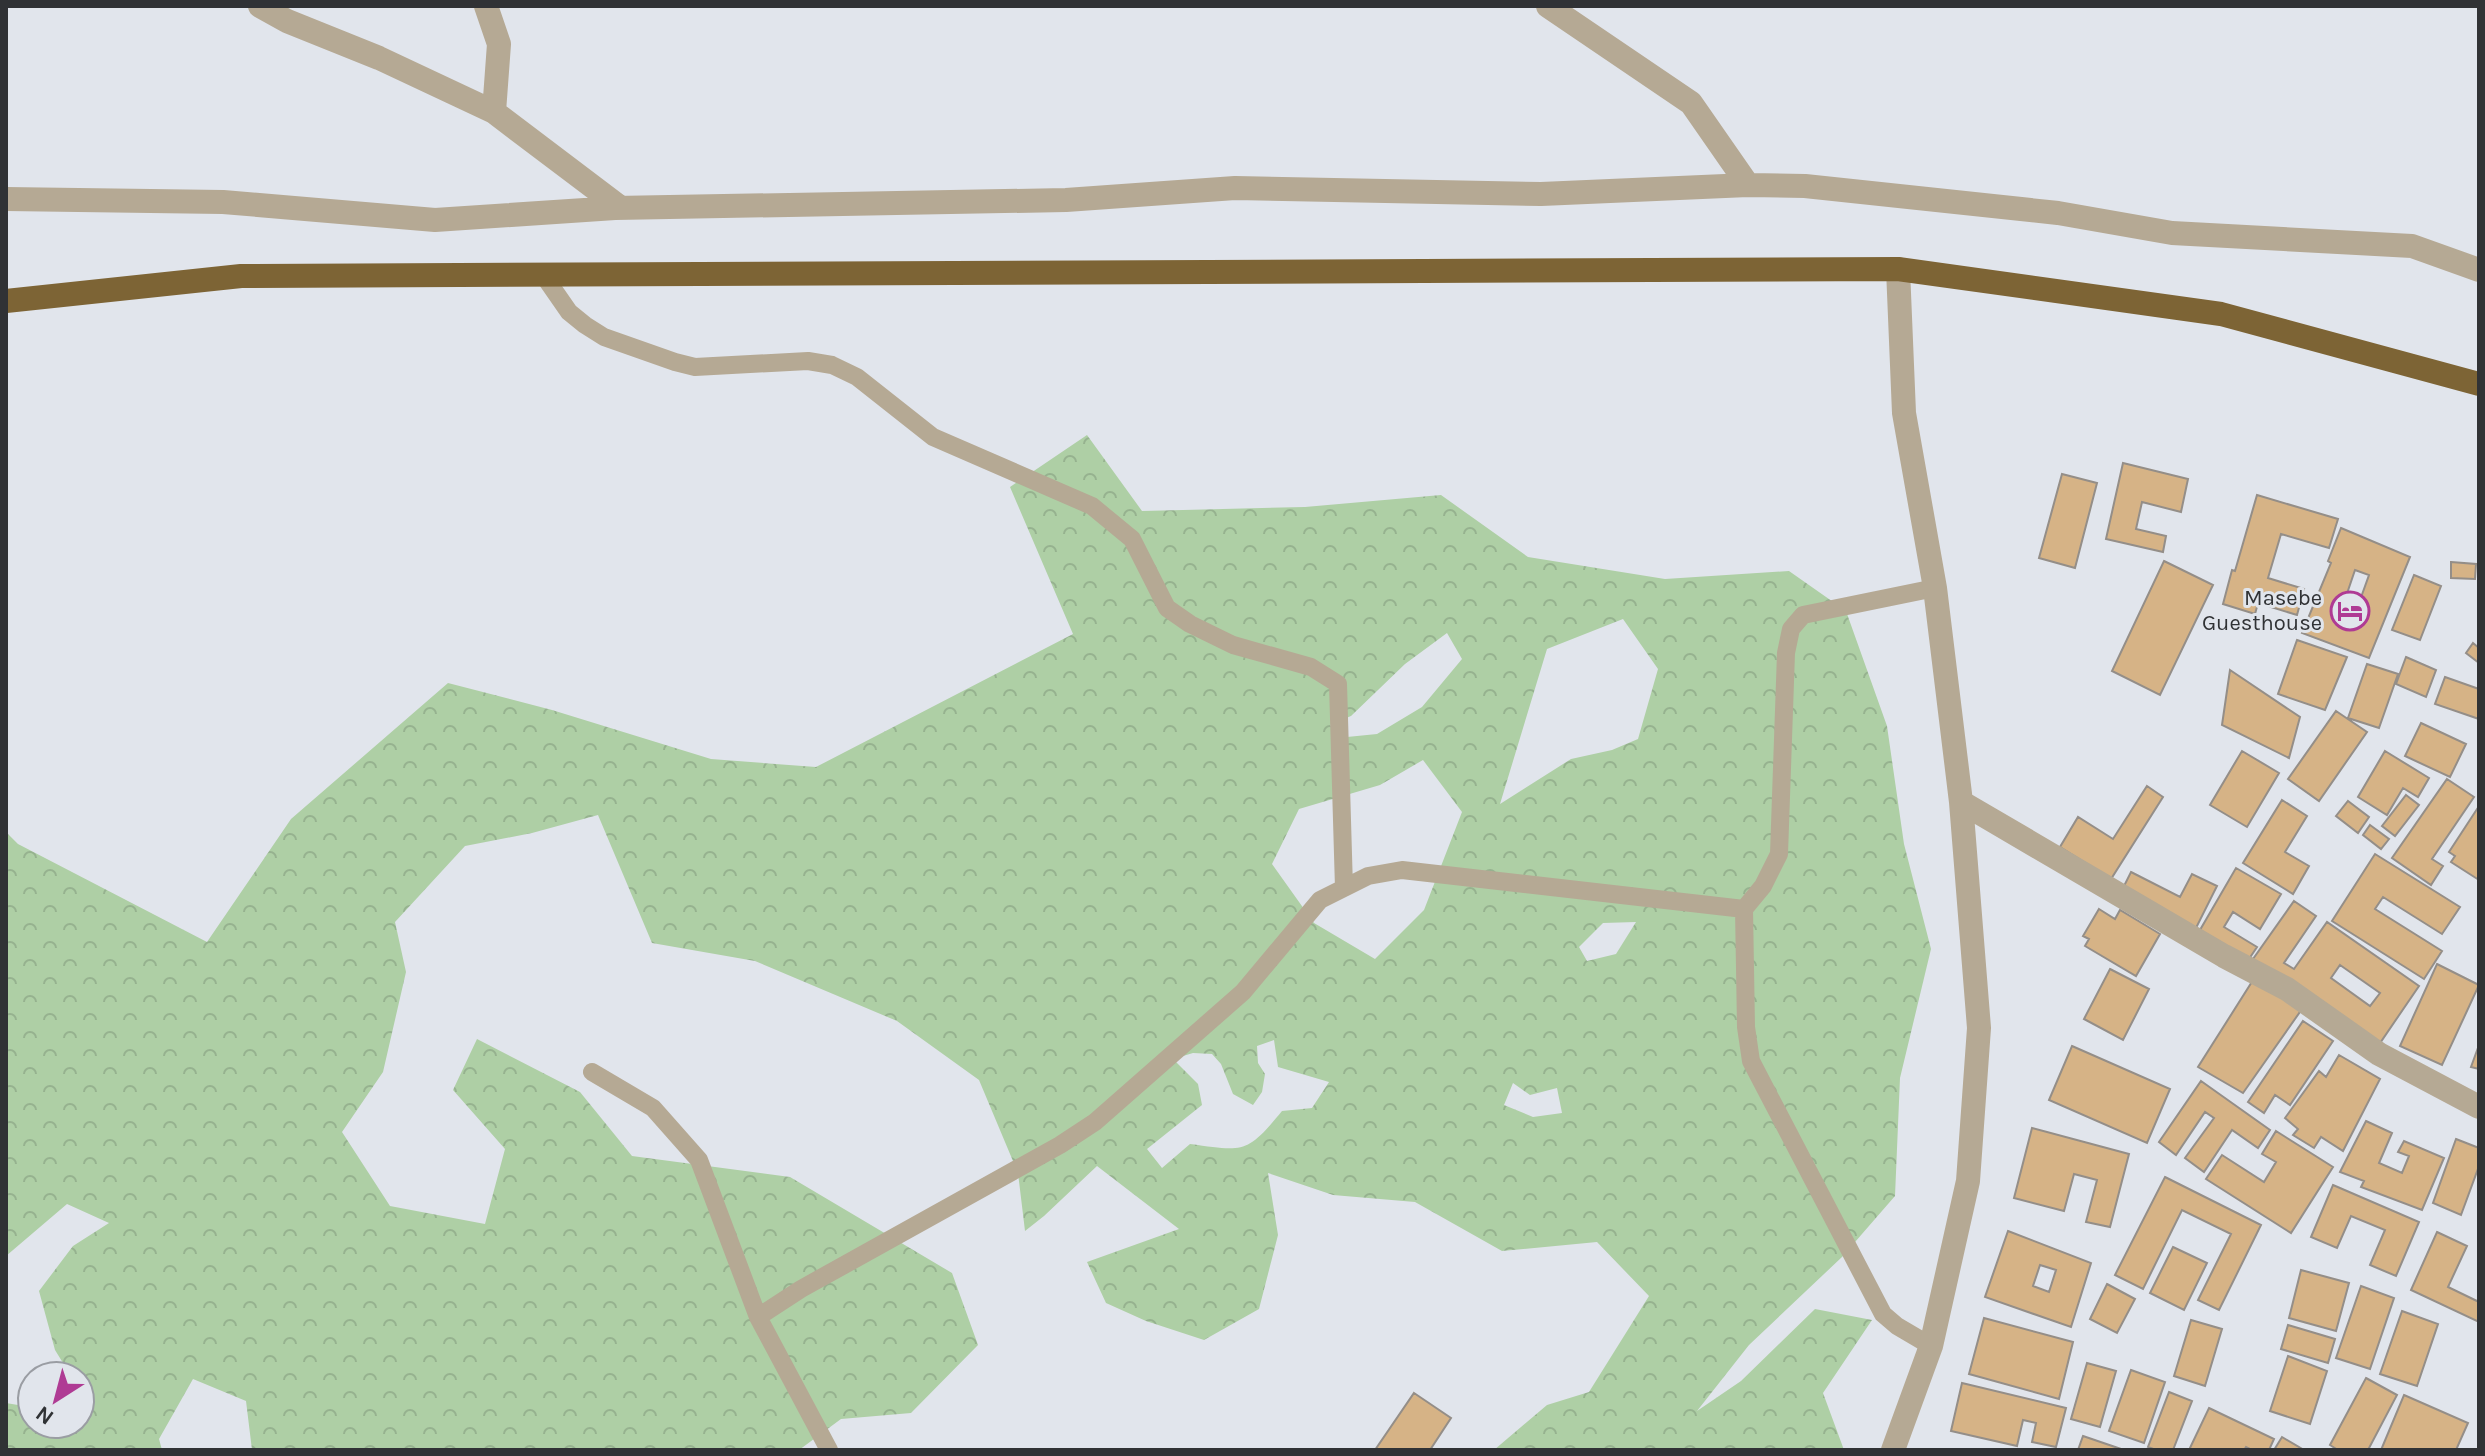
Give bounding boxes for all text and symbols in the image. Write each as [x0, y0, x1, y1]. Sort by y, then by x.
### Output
place label: Masebe Guesthouse [2202, 585, 2322, 636]
hotel icon: Masebe Guesthouse [2329, 590, 2371, 632]
north arrow [16, 1360, 96, 1440]
text: N [31, 1400, 59, 1431]

